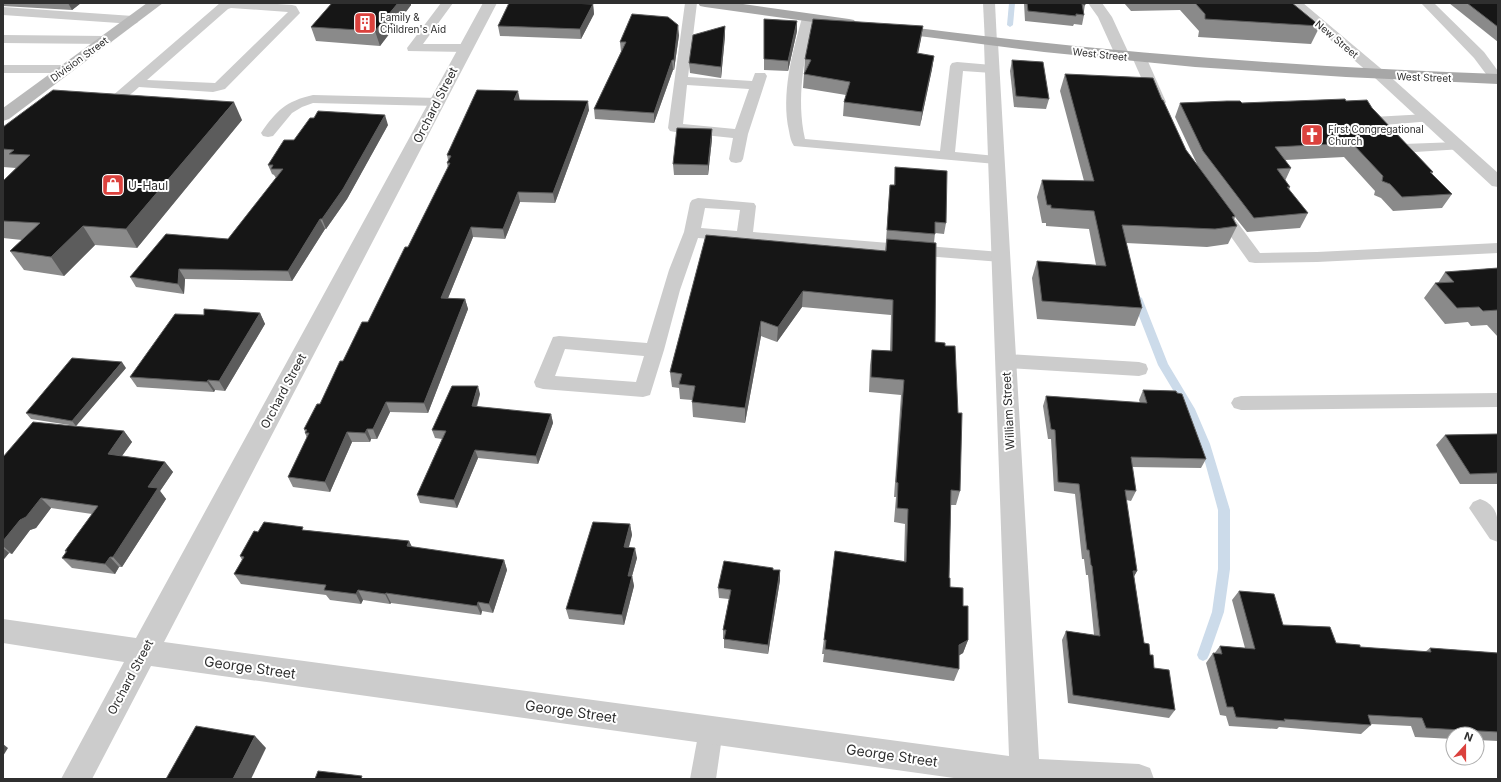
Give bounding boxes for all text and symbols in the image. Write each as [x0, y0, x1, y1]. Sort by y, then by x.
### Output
building icon: Family & Children's Aid [352, 10, 378, 36]
place label: Family & Children's Aid [380, 11, 446, 35]
street label: New Street [1313, 18, 1361, 61]
street label: Division Street [48, 34, 111, 84]
street label: West Street [1072, 45, 1129, 63]
street label: Orchard Street [409, 65, 461, 145]
street label: West Street [1396, 70, 1452, 84]
church icon: First Congregational Church [1299, 122, 1325, 148]
place label: First Congregational Church [1328, 123, 1424, 147]
shop icon: U-Haul [100, 172, 126, 198]
place label: U-Haul [128, 178, 168, 193]
street label: Orchard Street [257, 351, 309, 431]
street label: William Street [998, 372, 1018, 450]
street label: Orchard Street [104, 637, 156, 717]
street label: George Street [203, 652, 297, 682]
street label: George Street [524, 696, 618, 726]
north arrow [1445, 726, 1485, 766]
text: N [1462, 729, 1475, 745]
street label: George Street [845, 740, 939, 770]

